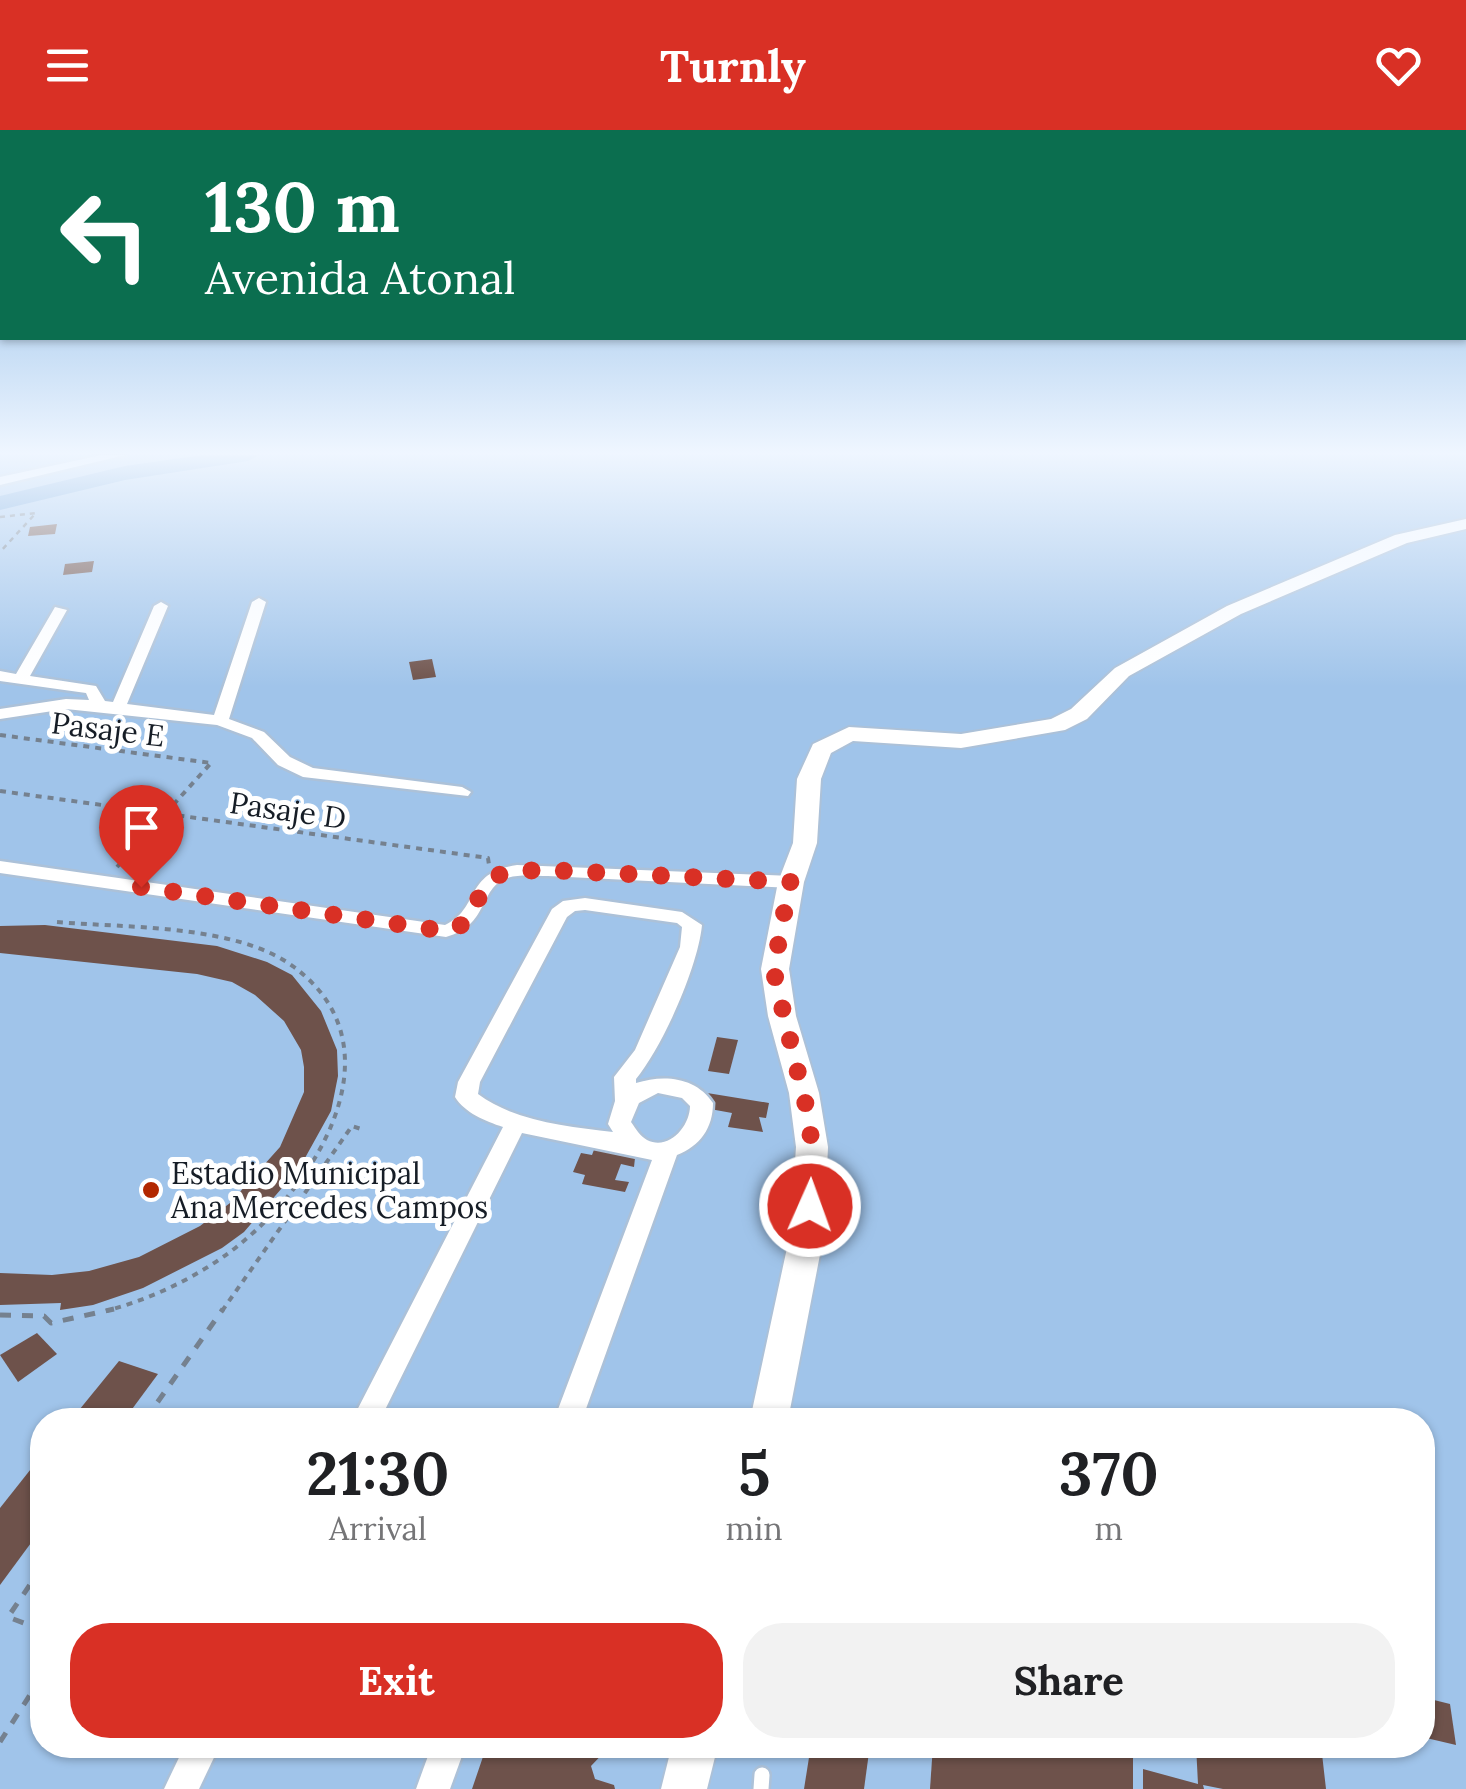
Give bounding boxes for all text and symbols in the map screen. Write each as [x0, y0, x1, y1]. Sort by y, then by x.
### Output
text: Turnly [660, 37, 806, 94]
icon: menu [40, 38, 95, 93]
icon: heart [1371, 38, 1426, 93]
text: 130 m [205, 162, 400, 251]
icon: left [40, 170, 170, 300]
text: Avenida Atonal [205, 249, 515, 306]
street label: Pasaje E [49, 703, 167, 756]
street label: Pasaje D [227, 783, 349, 838]
pin [99, 785, 184, 888]
icon: arrive [114, 800, 169, 855]
place label: Estadio Municipal Ana Mercedes Campos [170, 1154, 488, 1226]
position arrow [758, 1154, 862, 1258]
marker: Estadio Municipal Ana Mercedes Campos [140, 1179, 162, 1201]
text: 21:30 [306, 1435, 449, 1511]
text: 5 [738, 1435, 770, 1511]
text: 370 [1059, 1435, 1159, 1511]
text: Arrival [329, 1508, 427, 1549]
text: min [726, 1508, 783, 1549]
text: m [1094, 1508, 1123, 1549]
button: Exit [70, 1623, 723, 1738]
button: Share [743, 1623, 1395, 1738]

